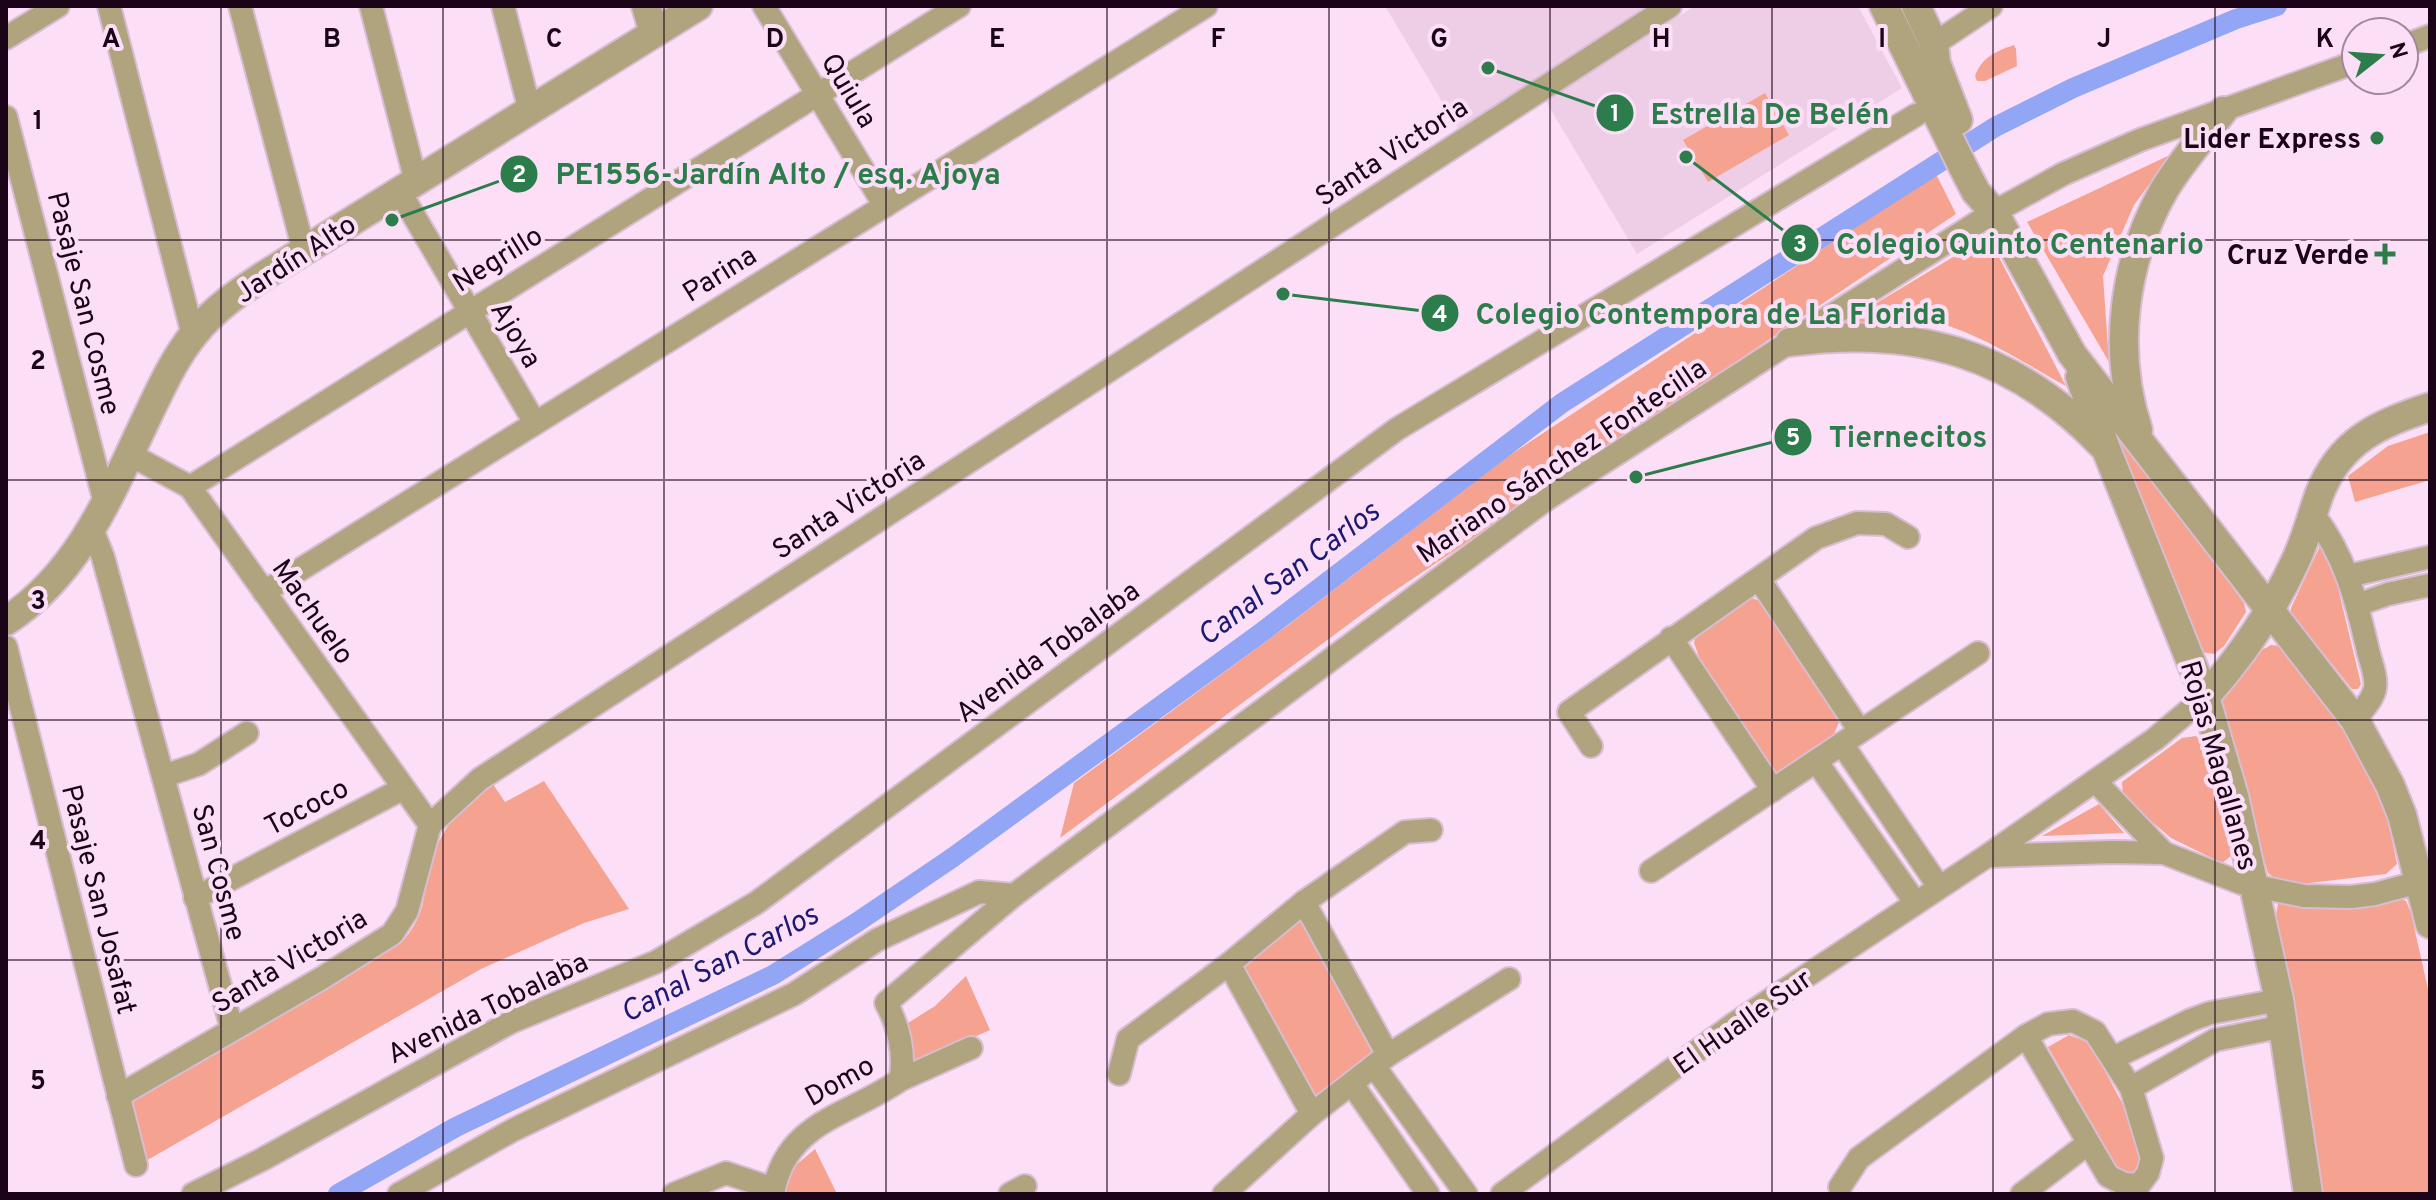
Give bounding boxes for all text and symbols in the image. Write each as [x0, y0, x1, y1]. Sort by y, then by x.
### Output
north arrow [2340, 16, 2420, 96]
text: A [102, 24, 120, 57]
text: B [323, 24, 341, 57]
text: C [546, 24, 562, 57]
text: D [766, 24, 784, 57]
text: E [989, 24, 1005, 57]
text: F [1211, 24, 1226, 57]
text: G [1430, 24, 1448, 57]
text: H [1652, 24, 1670, 57]
text: I [1878, 24, 1886, 57]
text: J [2097, 24, 2111, 57]
text: K [2316, 24, 2334, 57]
text: N [2382, 39, 2412, 62]
street label: Quiula [811, 47, 884, 136]
callout: Estrella De Belén [1595, 86, 1906, 140]
street label: Santa Victoria [1309, 91, 1476, 216]
text: Estrella De Belén [1650, 98, 1890, 135]
text: 1 [1610, 100, 1620, 130]
text: 1 [33, 106, 43, 139]
place label: Lider Express [2183, 123, 2361, 159]
marker: Lider Express [2368, 129, 2386, 147]
callout: PE1556-Jardín Alto / esq. Ajoya [499, 147, 1018, 201]
text: PE1556-Jardín Alto / esq. Ajoya [555, 158, 1001, 195]
text: 2 [512, 161, 526, 191]
street label: Pasaje San Cosme [37, 188, 127, 419]
street label: Jardín Alto [229, 208, 364, 313]
callout: Colegio Quinto Centenario [1780, 216, 2220, 270]
street label: Negrillo [447, 219, 550, 302]
text: Colegio Quinto Centenario [1836, 228, 2204, 265]
text: 3 [1793, 231, 1807, 261]
street label: Parina [677, 239, 764, 312]
place label: Cruz Verde [2227, 239, 2369, 275]
marker: Cruz Verde [2376, 245, 2394, 263]
callout: Colegio Contempora de La Florida [1420, 286, 1963, 340]
street label: Ajoya [480, 295, 548, 376]
text: Colegio Contempora de La Florida [1475, 298, 1947, 335]
text: 4 [1432, 301, 1448, 331]
text: 2 [30, 346, 46, 379]
street label: Mariano Sánchez Fontecilla [1411, 352, 1715, 573]
callout: Tiernecitos [1773, 410, 2003, 464]
text: Tiernecitos [1829, 421, 1987, 458]
text: 5 [1786, 424, 1800, 454]
street label: Santa Victoria [766, 444, 933, 569]
water label: Canal San Carlos [1191, 494, 1388, 655]
street label: Machuelo [262, 553, 361, 672]
street label: Avenida Tobalaba [950, 574, 1148, 732]
text: 3 [30, 586, 46, 619]
street label: Rojas Magallanes [2170, 657, 2264, 875]
street label: Tococo [259, 772, 356, 846]
street label: Pasaje San Josafat [51, 781, 143, 1018]
street label: San Cosme [182, 800, 253, 945]
text: 4 [30, 826, 46, 859]
water label: Canal San Carlos [615, 897, 826, 1033]
street label: Santa Victoria [206, 902, 375, 1023]
street label: Avenida Tobalaba [382, 945, 595, 1074]
street label: El Hualle Sur [1667, 963, 1820, 1084]
street label: Domo [799, 1049, 882, 1116]
text: 5 [30, 1066, 46, 1099]

